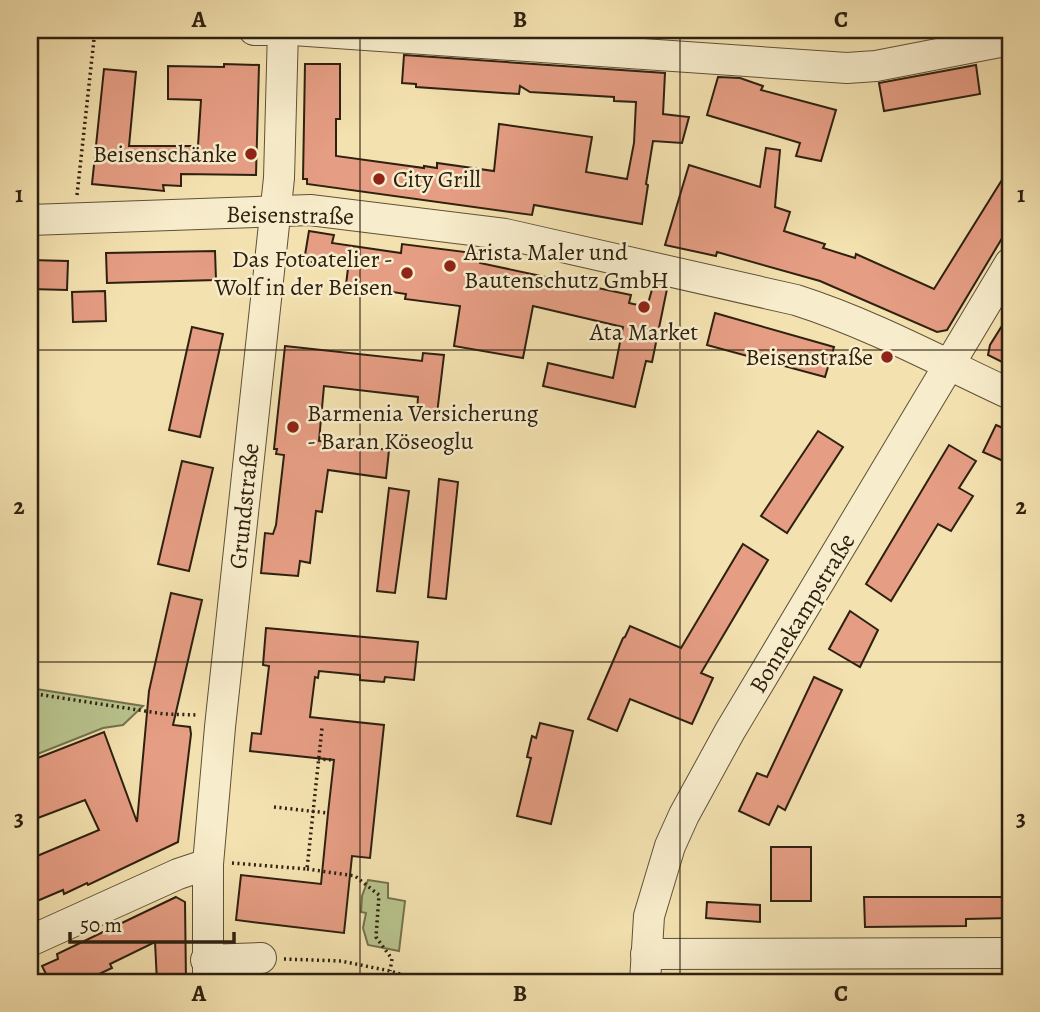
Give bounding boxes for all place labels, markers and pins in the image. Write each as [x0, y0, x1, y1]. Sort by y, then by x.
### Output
place label: Beisenschänke [93, 138, 237, 170]
marker: Beisenschänke [243, 146, 259, 162]
place label: City Grill [393, 163, 481, 195]
marker: City Grill [371, 171, 387, 187]
place label: Arista Maler und Bautenschutz GmbH [463, 236, 669, 296]
place label: Das Fotoatelier - Wolf in der Beisen [214, 243, 393, 303]
marker: Arista Maler und Bautenschutz GmbH [442, 258, 458, 274]
marker: Das Fotoatelier - Wolf in der Beisen [399, 265, 415, 281]
marker: Ata Market [636, 299, 652, 315]
place label: Ata Market [589, 316, 698, 348]
place label: Beisenstraße [745, 341, 873, 373]
marker: Beisenstraße [879, 349, 895, 365]
place label: Barmenia Versicherung - Baran Köseoglu [307, 397, 539, 457]
marker: Barmenia Versicherung - Baran Köseoglu [285, 419, 301, 435]

